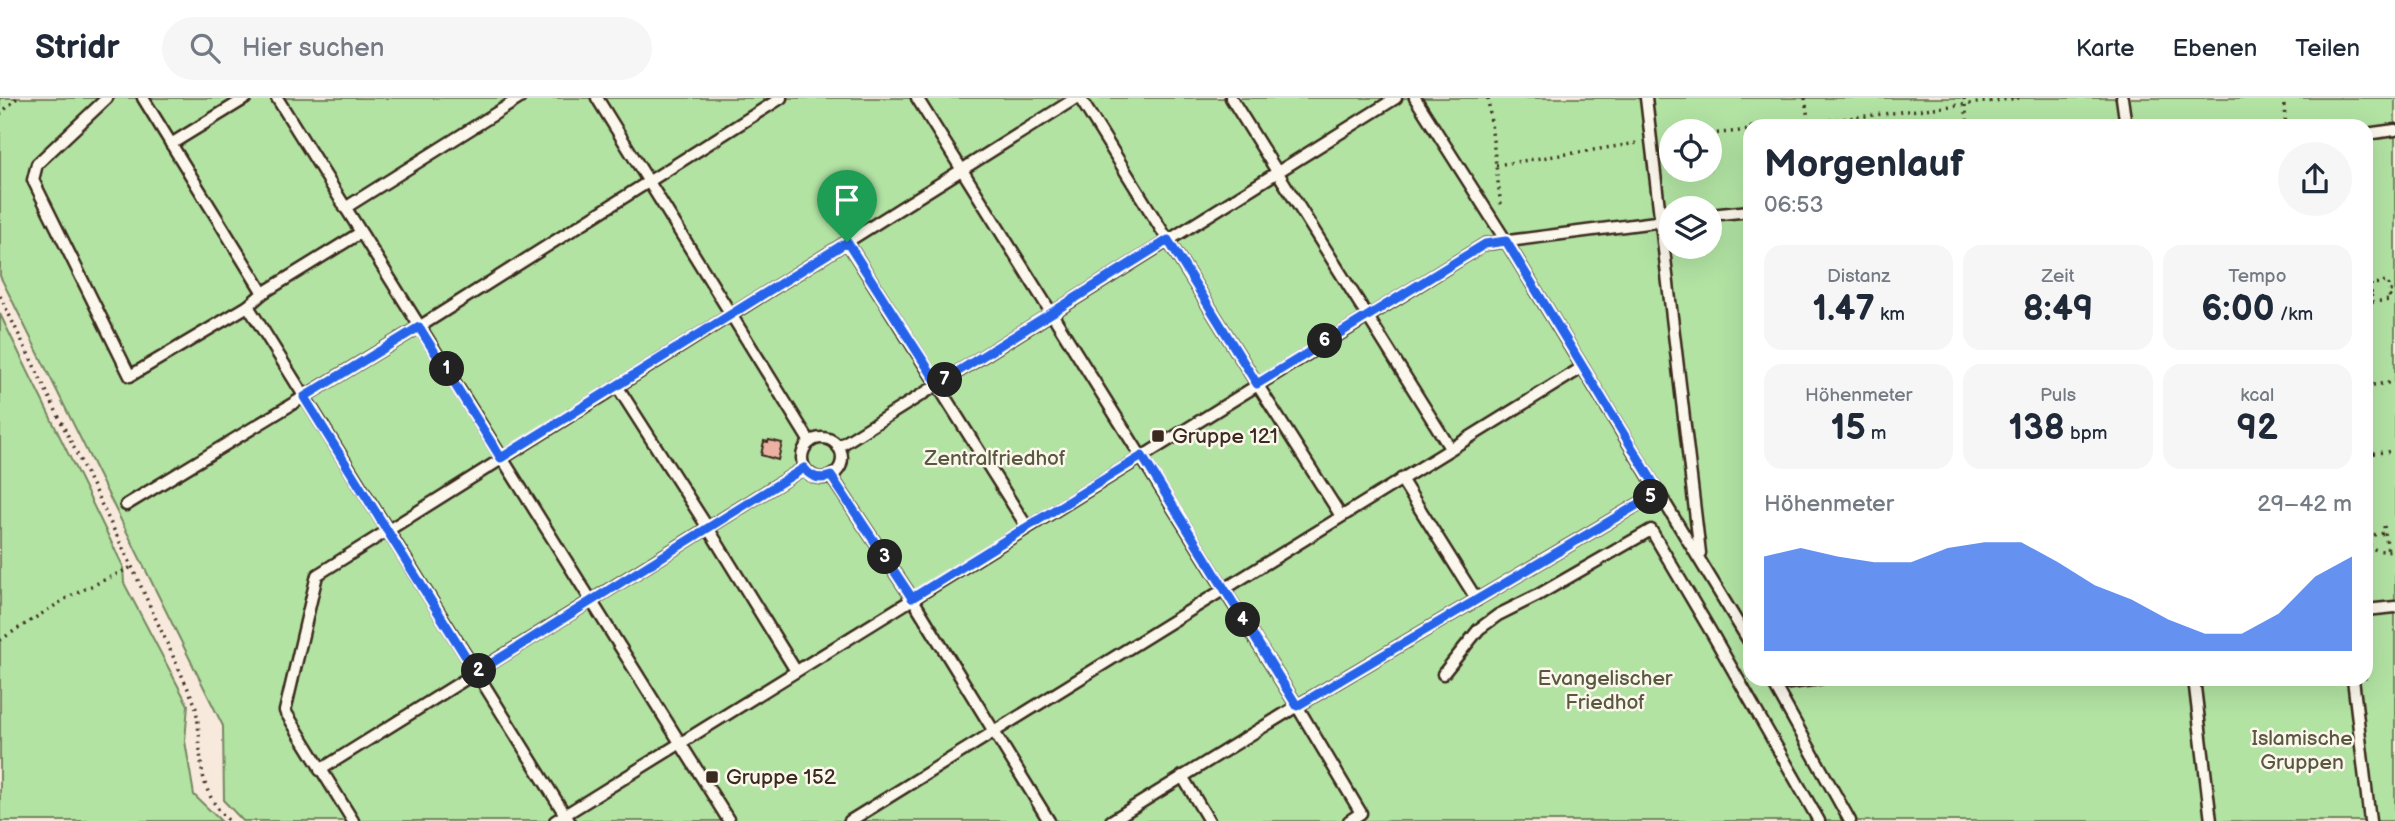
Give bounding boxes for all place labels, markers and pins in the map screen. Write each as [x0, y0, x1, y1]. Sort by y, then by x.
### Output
pin [817, 170, 877, 242]
pin: 6 [1308, 324, 1342, 358]
pin: 1 [430, 352, 464, 386]
pin: 7 [928, 362, 962, 398]
place label: Gruppe 121 [1172, 424, 1278, 449]
marker: Gruppe 121 [1150, 428, 1166, 444]
pin: 5 [1634, 480, 1668, 514]
pin: 3 [868, 540, 903, 574]
pin: 4 [1226, 602, 1260, 638]
pin: 2 [462, 654, 496, 688]
place label: Gruppe 152 [726, 765, 837, 790]
marker: Gruppe 152 [704, 769, 720, 785]

